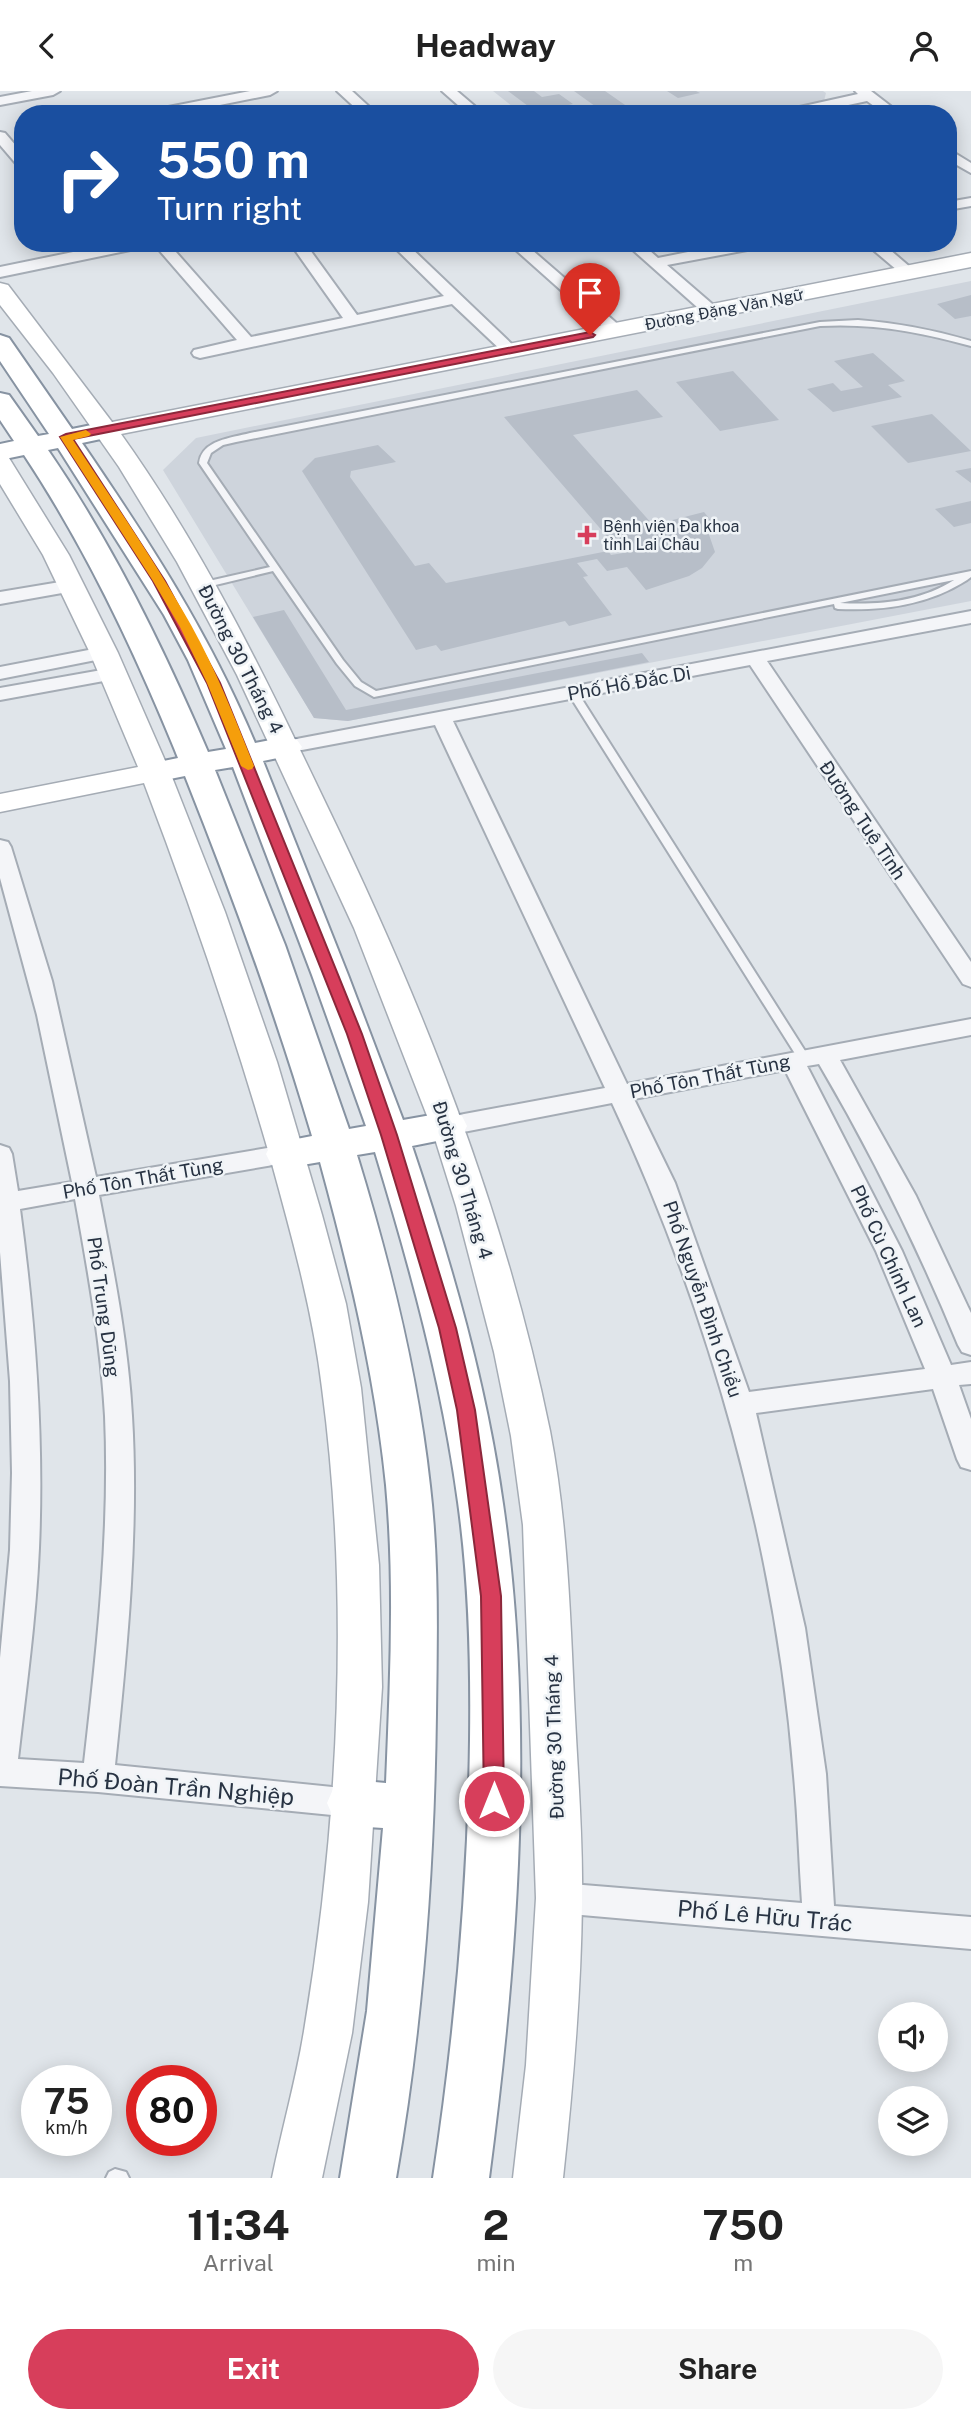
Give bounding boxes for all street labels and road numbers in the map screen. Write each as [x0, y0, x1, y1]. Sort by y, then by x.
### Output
street label: Đường Đặng Văn Ngữ [643, 285, 806, 334]
street label: Đường 30 Tháng 4 [194, 581, 288, 737]
street label: Phố Hồ Đắc Di [566, 661, 692, 705]
street label: Đường Tuệ Tĩnh [815, 756, 911, 884]
street label: Phố Tôn Thất Tùng [628, 1050, 792, 1102]
street label: Đường 30 Tháng 4 [428, 1098, 498, 1262]
street label: Phố Tôn Thất Tùng [61, 1153, 225, 1203]
street label: Phố Cù Chính Lan [846, 1181, 932, 1331]
street label: Phố Nguyễn Đình Chiểu [659, 1198, 747, 1400]
street label: Phố Trung Dũng [83, 1235, 125, 1379]
street label: Đường 30 Tháng 4 [540, 1654, 568, 1820]
street label: Phố Đoàn Trần Nghiệp [57, 1763, 295, 1810]
street label: Phố Lê Hữu Trác [676, 1894, 854, 1937]

